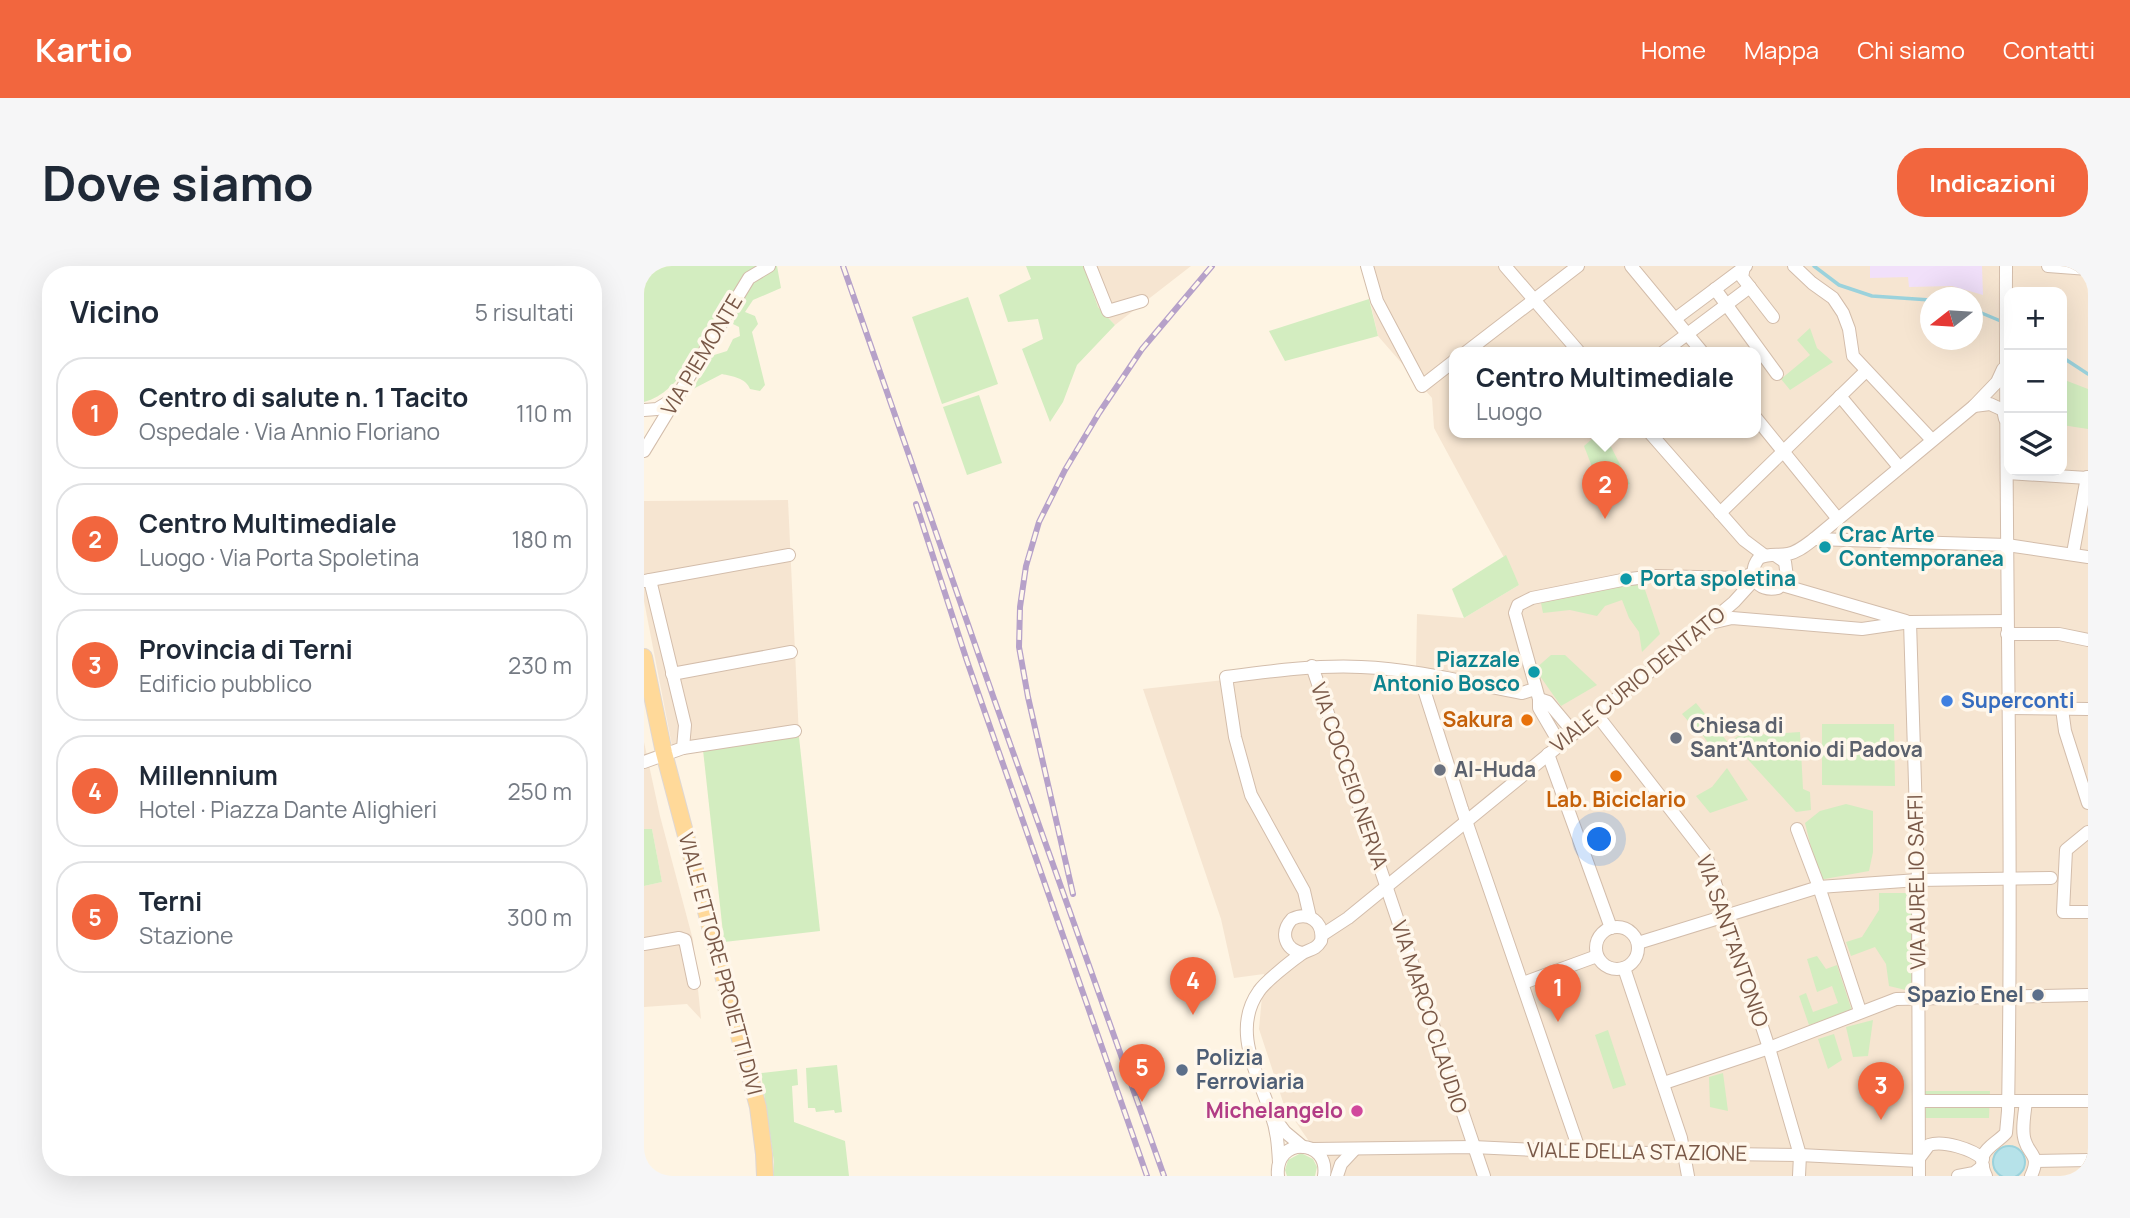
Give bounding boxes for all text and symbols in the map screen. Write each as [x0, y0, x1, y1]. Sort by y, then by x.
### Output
text: Kartio [35, 27, 132, 72]
text: Home [1641, 33, 1706, 66]
text: Mappa [1744, 33, 1819, 66]
text: Chi siamo [1857, 33, 1965, 66]
text: Contatti [2003, 33, 2095, 66]
button: Indicazioni [1897, 148, 2088, 217]
text: Dove siamo [42, 149, 313, 216]
north arrow [1920, 287, 1983, 350]
map controls [2004, 287, 2067, 476]
button: + [2004, 287, 2067, 350]
street label: VIA PIEMONTE [654, 289, 748, 420]
text: Vicino [70, 291, 159, 332]
text: 5 risultati [475, 296, 574, 328]
popup [1449, 347, 1761, 438]
button: − [2004, 350, 2067, 413]
text: Centro Multimediale [1476, 359, 1734, 395]
text: Centro di salute n. 1 Tacito [139, 379, 468, 415]
text: Luogo [1476, 395, 1542, 427]
text: 1 [90, 397, 100, 429]
text: 110 m [516, 397, 572, 429]
button: layers [2004, 413, 2067, 476]
text: Ospedale · Via Annio Floriano [139, 415, 440, 447]
pin: 2 [1582, 461, 1628, 519]
text: Centro Multimediale [139, 505, 397, 541]
place label: Crac Arte Contemporanea [1839, 520, 2004, 572]
text: 2 [88, 523, 102, 555]
text: 180 m [512, 523, 572, 555]
marker: Crac Arte Contemporanea [1817, 539, 1833, 555]
text: Luogo · Via Porta Spoletina [139, 541, 419, 573]
place label: Porta spoletina [1640, 564, 1796, 592]
marker: Porta spoletina [1618, 571, 1634, 587]
street label: VIALE CURIO DENTATO [1544, 600, 1731, 759]
text: Provincia di Terni [139, 631, 353, 667]
place label: Piazzale Antonio Bosco [1373, 645, 1520, 697]
text: 3 [88, 649, 102, 681]
text: 230 m [508, 649, 572, 681]
marker: Piazzale Antonio Bosco [1526, 664, 1542, 680]
text: Edificio pubblico [139, 667, 312, 699]
street label: VIA COCCEIO NERVA [1305, 679, 1395, 873]
place label: Superconti [1961, 686, 2075, 714]
marker: Superconti [1939, 693, 1955, 709]
place label: Sakura [1442, 705, 1513, 733]
place label: Chiesa di Sant'Antonio di Padova [1690, 711, 1923, 763]
marker: Sakura [1519, 712, 1535, 728]
marker: Chiesa di Sant'Antonio di Padova [1668, 730, 1684, 746]
place label: Al-Huda [1454, 755, 1536, 783]
text: Millennium [139, 757, 278, 793]
marker: Al-Huda [1432, 762, 1448, 778]
marker: Lab. Biciclario [1608, 768, 1624, 784]
text: 4 [88, 775, 102, 807]
text: 250 m [507, 775, 572, 807]
place label: Lab. Biciclario [1546, 785, 1686, 813]
text: Hotel · Piazza Dante Alighieri [139, 793, 437, 825]
street label: VIA AURELIO SAFFI [1900, 794, 1932, 970]
your location [1582, 822, 1616, 856]
street label: VIALE ETTORE PROIETTI DIVI [672, 829, 770, 1098]
street label: VIA SANT'ANTONIO [1690, 851, 1775, 1030]
text: Terni [139, 883, 202, 919]
text: 5 [88, 901, 102, 933]
text: 300 m [507, 901, 572, 933]
street label: VIA MARCO CLAUDIO [1386, 917, 1474, 1117]
text: Stazione [139, 919, 233, 951]
pin: 4 [1170, 957, 1216, 1015]
pin: 1 [1535, 964, 1581, 1022]
place label: Spazio Enel [1907, 980, 2024, 1008]
marker: Spazio Enel [2030, 987, 2046, 1003]
place label: Polizia Ferroviaria [1196, 1043, 1304, 1095]
pin: 5 [1119, 1044, 1165, 1102]
marker: Polizia Ferroviaria [1174, 1062, 1190, 1078]
pin: 3 [1858, 1062, 1904, 1120]
place label: Michelangelo [1206, 1096, 1343, 1124]
marker: Michelangelo [1349, 1103, 1365, 1119]
street label: VIALE DELLA STAZIONE [1527, 1135, 1747, 1167]

